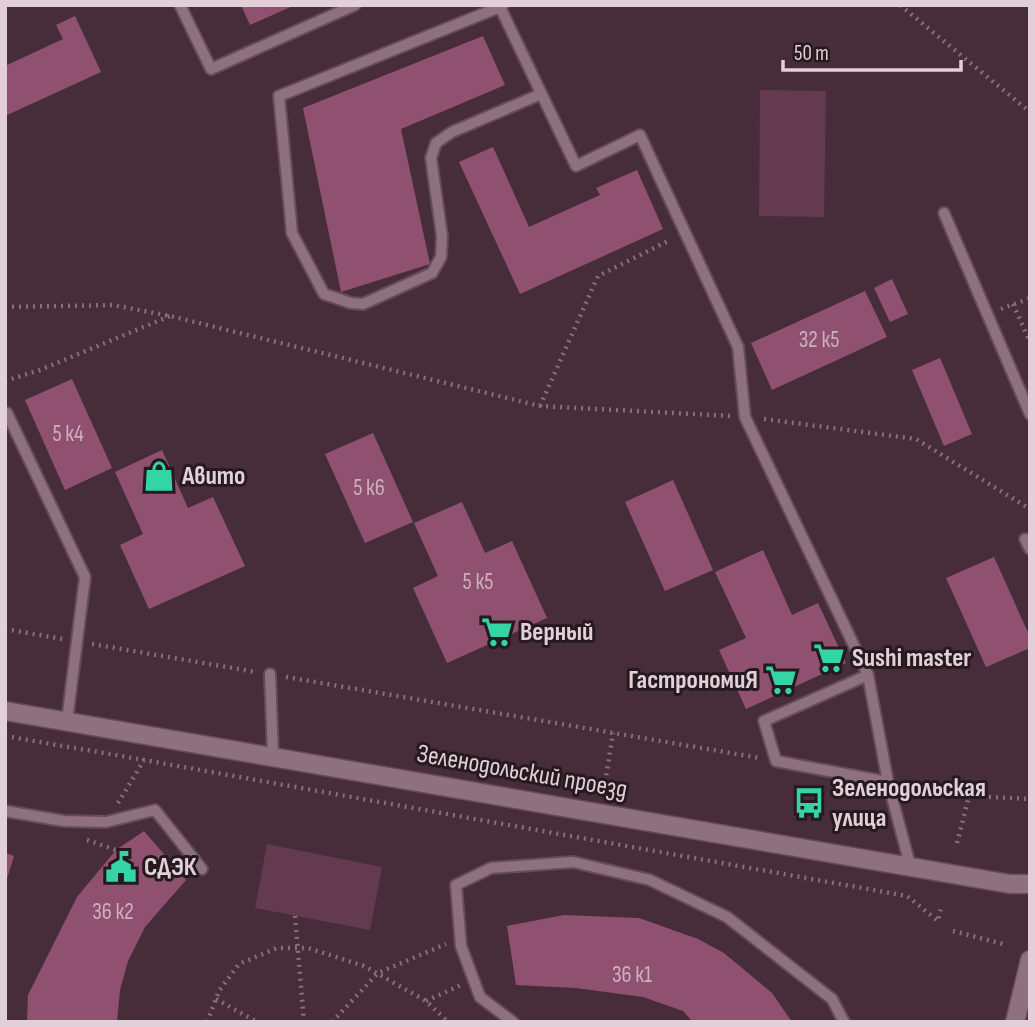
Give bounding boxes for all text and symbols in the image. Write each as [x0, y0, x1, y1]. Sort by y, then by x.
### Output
scale bar [783, 28, 962, 72]
text: 50 m [794, 41, 829, 66]
house number: 32 к5 [799, 326, 839, 354]
house number: 5 к4 [52, 420, 84, 448]
shop icon: Авито [142, 459, 176, 493]
place label: Авито [181, 461, 245, 492]
house number: 5 к6 [353, 474, 385, 502]
house number: 5 к5 [463, 568, 493, 596]
supermarket icon: Верный [480, 615, 514, 649]
place label: Верный [520, 617, 593, 648]
supermarket icon: Sushi master [812, 641, 846, 675]
place label: Sushi master [852, 643, 971, 674]
supermarket icon: ГастрономиЯ [764, 663, 798, 697]
place label: ГастрономиЯ [628, 665, 758, 696]
street label: Зеленодольский проезд [414, 738, 630, 806]
place label: Зеленодольская улица [832, 773, 986, 834]
bus stop icon: Зеленодольская улица [792, 786, 826, 820]
public building icon: СДЭК [104, 850, 138, 884]
place label: СДЭК [144, 852, 197, 883]
house number: 36 к2 [92, 898, 134, 926]
house number: 36 к1 [612, 961, 652, 989]

